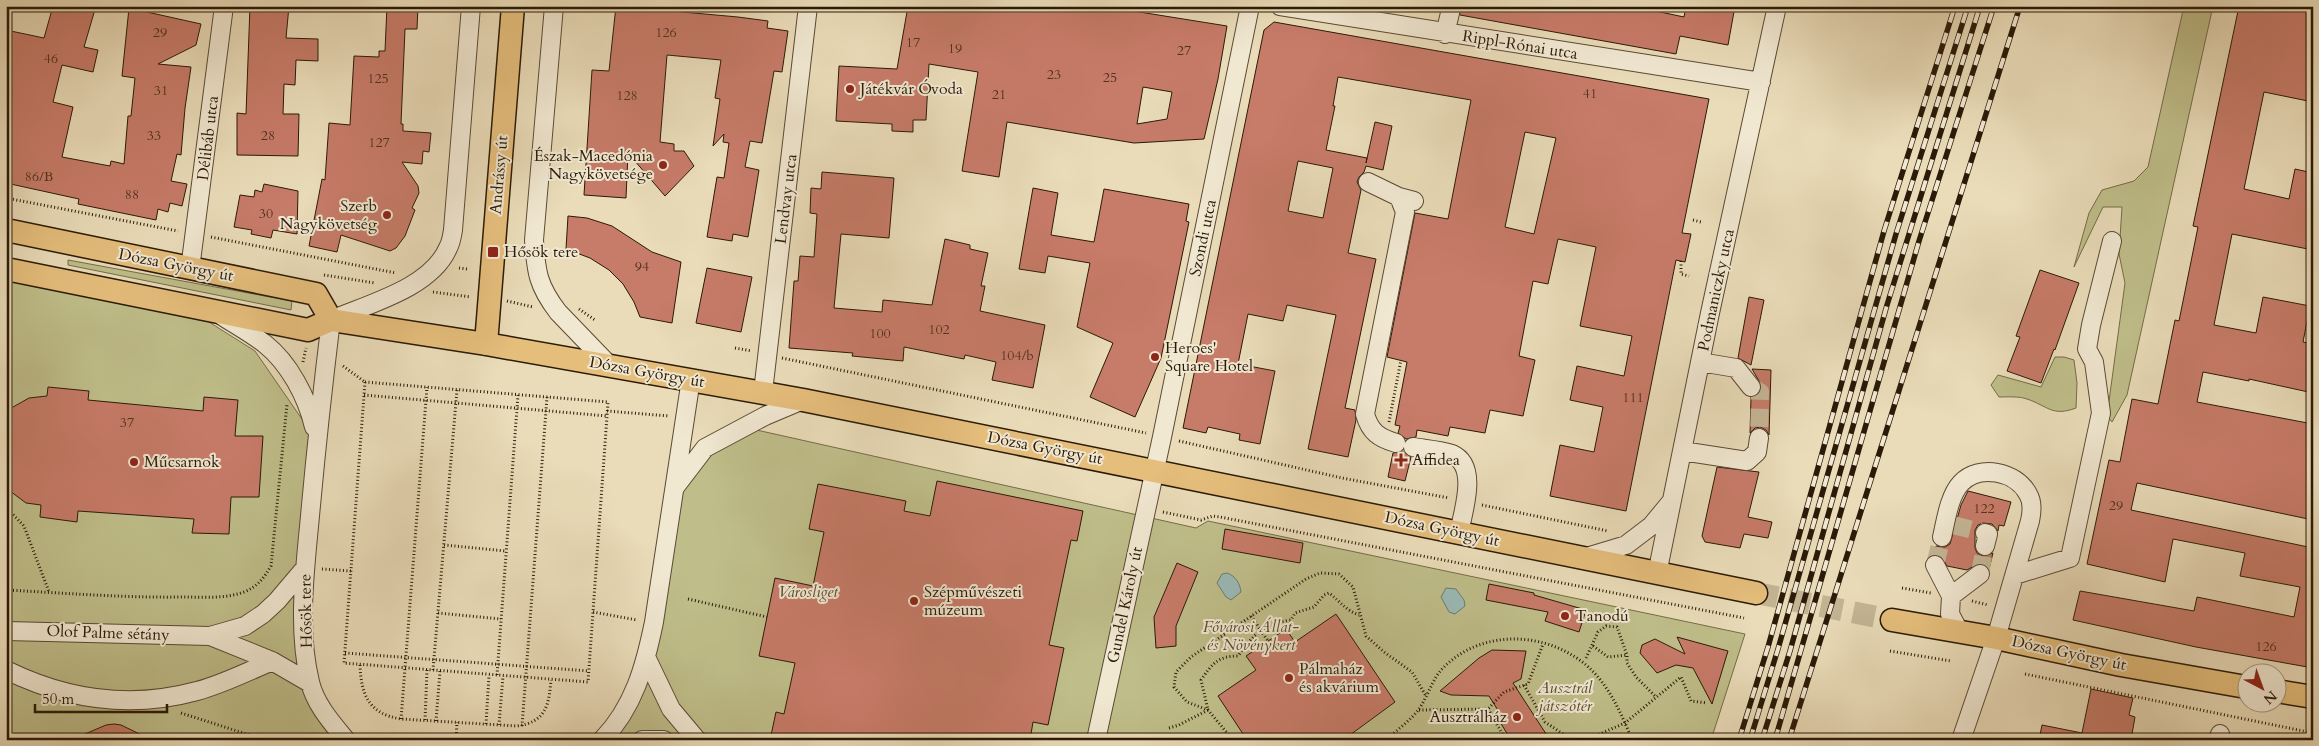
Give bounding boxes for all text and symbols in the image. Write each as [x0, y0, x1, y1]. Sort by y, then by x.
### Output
house number: 29 [153, 23, 167, 42]
house number: 126 [655, 23, 677, 42]
street label: Rippl-Rónai utca [1461, 25, 1579, 65]
house number: 17 [906, 33, 920, 52]
house number: 19 [948, 39, 962, 58]
house number: 27 [1177, 41, 1191, 60]
house number: 46 [44, 49, 58, 68]
house number: 23 [1047, 65, 1061, 84]
house number: 25 [1103, 68, 1117, 87]
house number: 125 [367, 69, 389, 88]
place label: Játékvár Óvoda [858, 78, 963, 100]
house number: 31 [154, 81, 168, 100]
marker: Játékvár Óvoda [844, 83, 856, 95]
house number: 41 [1583, 84, 1597, 103]
house number: 21 [992, 85, 1006, 104]
house number: 128 [616, 86, 638, 105]
street label: Délibáb utca [192, 94, 224, 182]
house number: 33 [147, 126, 161, 145]
house number: 28 [261, 126, 275, 145]
house number: 127 [368, 133, 390, 152]
street label: Andrássy út [485, 135, 513, 215]
place label: Észak-Macedónia Nagykövetsége [534, 145, 653, 185]
street label: Lendvay utca [770, 153, 802, 245]
marker: Észak-Macedónia Nagykövetsége [657, 159, 669, 171]
house number: 86/B [25, 167, 53, 186]
house number: 88 [125, 185, 139, 204]
place label: Szerb Nagykövetség [280, 195, 377, 235]
street label: Szondi utca [1184, 197, 1222, 279]
house number: 30 [259, 204, 273, 223]
marker: Szerb Nagykövetség [381, 209, 393, 221]
street label: Podmaniczky utca [1692, 227, 1740, 353]
place label: Hősök tere [504, 241, 578, 263]
street label: Dózsa György út [117, 243, 235, 287]
marker: Hősök tere [486, 245, 500, 259]
house number: 94 [635, 257, 649, 276]
house number: 102 [928, 320, 950, 339]
house number: 100 [869, 324, 891, 343]
place label: Heroes' Square Hotel [1165, 337, 1253, 377]
house number: 104/b [1000, 346, 1034, 365]
street label: Dózsa György út [588, 351, 706, 393]
marker: Heroes' Square Hotel [1149, 351, 1161, 363]
house number: 111 [1622, 388, 1644, 407]
house number: 37 [120, 413, 134, 432]
street label: Dózsa György út [986, 426, 1104, 470]
place label: Affidea [1412, 449, 1460, 471]
place label: Műcsarnok [144, 451, 220, 473]
marker: Affidea [1394, 453, 1408, 467]
marker: Műcsarnok [128, 456, 140, 468]
house number: 29 [2109, 496, 2123, 515]
house number: 122 [1973, 499, 1995, 518]
street label: Dózsa György út [1383, 506, 1501, 552]
street label: Gundel Károly út [1102, 545, 1148, 665]
street label: Hősök tere [294, 574, 318, 648]
park label: Városliget [778, 581, 838, 603]
place label: Szépművészeti múzeum [924, 581, 1022, 621]
marker: Szépművészeti múzeum [908, 595, 920, 607]
place label: Tanodú [1575, 605, 1629, 627]
marker: Tanodú [1559, 610, 1571, 622]
park label: Fővárosi Állat- és Növénykert [1203, 616, 1299, 656]
street label: Olof Palme sétány [46, 620, 171, 646]
street label: Dózsa György út [2010, 630, 2128, 676]
house number: 126 [2255, 637, 2277, 656]
place label: Pálmaház és akvárium [1299, 658, 1380, 698]
north arrow [2236, 664, 2286, 714]
marker: Pálmaház és akvárium [1283, 672, 1295, 684]
park label: Ausztrál játszótér [1535, 677, 1593, 717]
scale bar [35, 681, 168, 713]
text: N [2259, 686, 2281, 709]
text: 50 m [42, 689, 74, 709]
place label: Ausztrálház [1430, 706, 1507, 728]
marker: Ausztrálház [1511, 711, 1523, 723]

